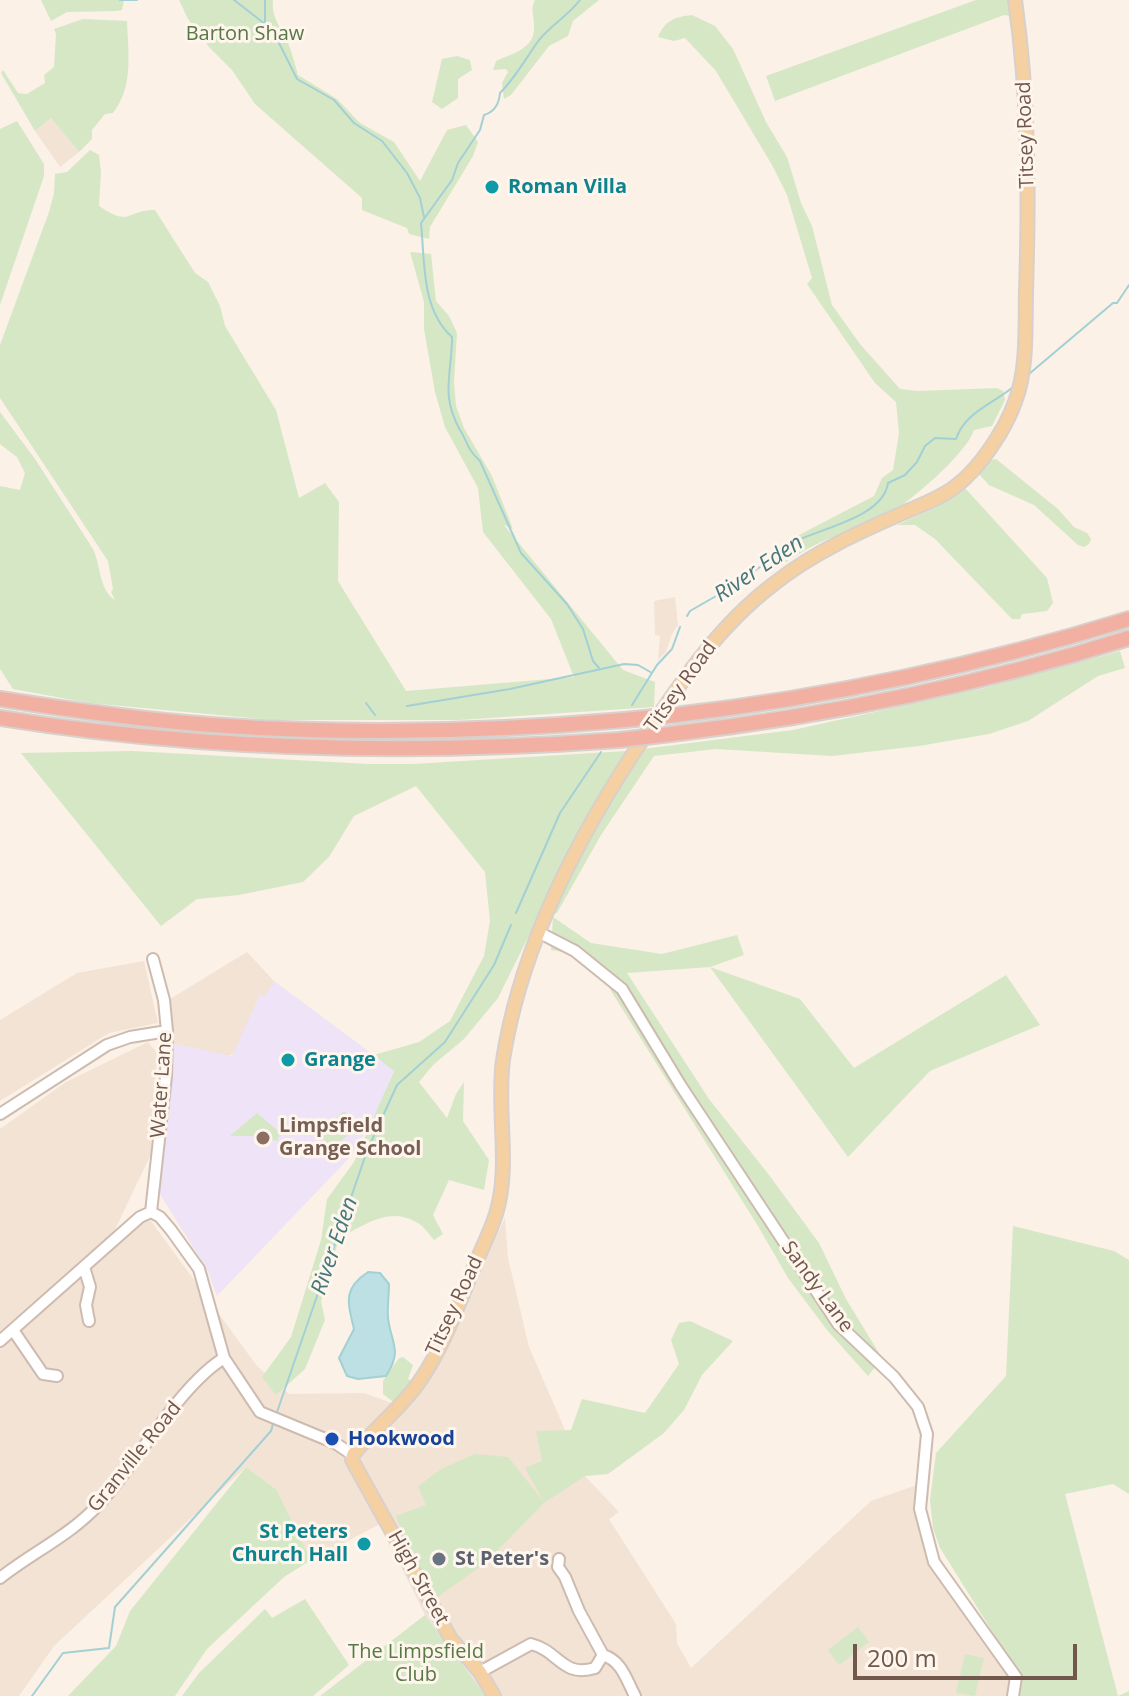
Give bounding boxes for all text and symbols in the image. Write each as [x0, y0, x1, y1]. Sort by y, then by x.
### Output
park label: Barton Shaw [186, 22, 304, 46]
street label: Titsey Road [1012, 81, 1040, 189]
place label: Roman Villa [508, 175, 627, 199]
marker: Roman Villa [483, 178, 501, 196]
water label: River Eden [710, 530, 808, 608]
street label: Titsey Road [640, 637, 722, 737]
street label: Water Lane [146, 1031, 178, 1139]
place label: Grange [304, 1048, 376, 1072]
marker: Grange [279, 1051, 297, 1069]
place label: Limpsfield Grange School [279, 1114, 421, 1161]
marker: Limpsfield Grange School [254, 1129, 272, 1147]
water label: River Eden [306, 1194, 364, 1298]
street label: Sandy Lane [776, 1237, 858, 1337]
street label: Titsey Road [422, 1252, 488, 1360]
street label: Granville Road [83, 1397, 187, 1517]
place label: Hookwood [348, 1427, 455, 1451]
marker: Hookwood [323, 1430, 341, 1448]
place label: St Peters Church Hall [232, 1520, 348, 1567]
street label: High Street [382, 1527, 454, 1629]
marker: St Peters Church Hall [355, 1535, 373, 1553]
place label: St Peter's [455, 1547, 549, 1571]
marker: St Peter's [430, 1550, 448, 1568]
scale bar [857, 1628, 1081, 1678]
park label: The Limpsfield Club [348, 1640, 484, 1687]
text: 200 m [867, 1641, 937, 1674]

